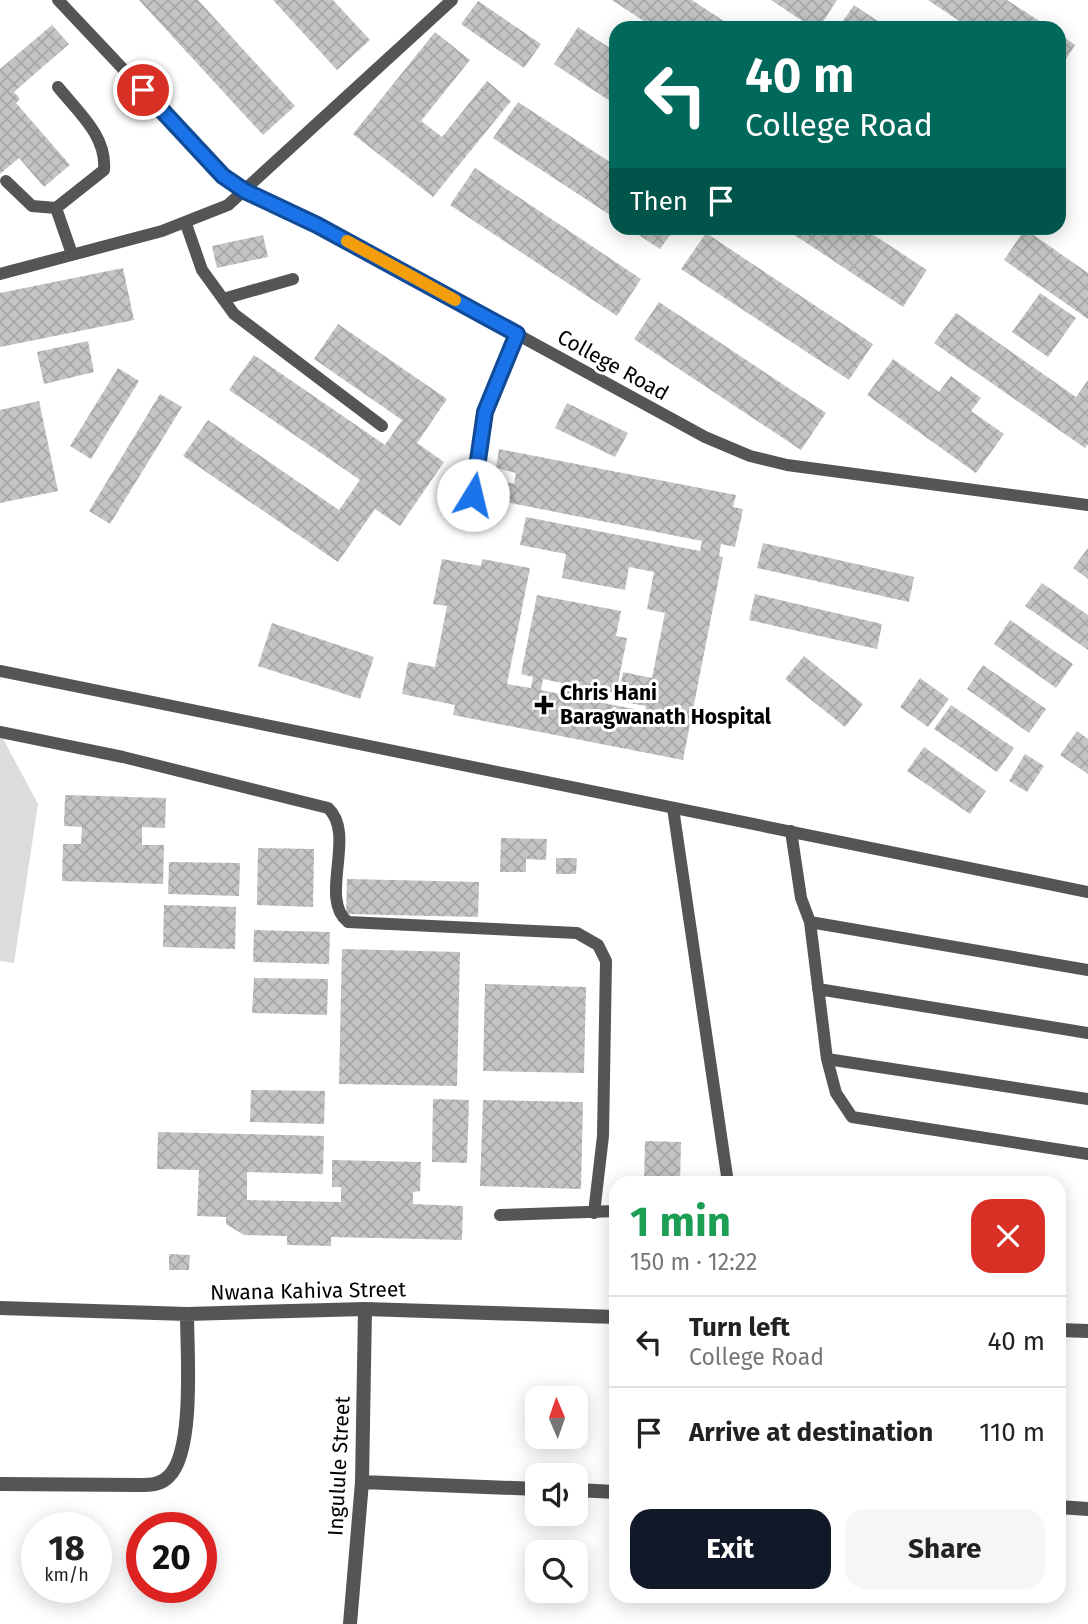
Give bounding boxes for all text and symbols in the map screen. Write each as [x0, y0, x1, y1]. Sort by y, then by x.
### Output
text: 40 m [745, 46, 854, 105]
icon: left [630, 49, 721, 140]
pin [113, 60, 173, 120]
icon: arrive [124, 71, 162, 109]
text: College Road [745, 106, 933, 144]
icon: arrive [702, 182, 740, 220]
text: Then [630, 186, 688, 217]
street label: College Road [553, 324, 673, 406]
position arrow [436, 458, 510, 532]
place label: Chris Hani Baragwanath Hospital [560, 680, 772, 730]
marker: Chris Hani Baragwanath Hospital [534, 695, 554, 715]
text: 1 min [630, 1197, 731, 1247]
button: close [971, 1199, 1045, 1273]
text: 150 m · 12:22 [630, 1248, 757, 1276]
street label: Nwana Kahiva Street [210, 1276, 406, 1306]
text: Turn left [689, 1312, 790, 1343]
icon: left [630, 1323, 668, 1361]
text: 40 m [987, 1326, 1045, 1357]
text: College Road [689, 1343, 824, 1371]
north arrow [525, 1386, 588, 1449]
map controls [525, 1386, 588, 1603]
street label: Ingulule Street [322, 1395, 356, 1537]
icon: arrive [630, 1414, 668, 1452]
text: Arrive at destination [689, 1417, 933, 1448]
text: 110 m [979, 1417, 1045, 1448]
button: sound [525, 1463, 588, 1526]
button: Exit [630, 1509, 831, 1589]
button: Share [845, 1509, 1045, 1589]
speed limit sign: 20 [126, 1512, 217, 1603]
text: 18 [48, 1527, 85, 1569]
button: search [525, 1540, 588, 1603]
text: km/h [44, 1564, 89, 1586]

